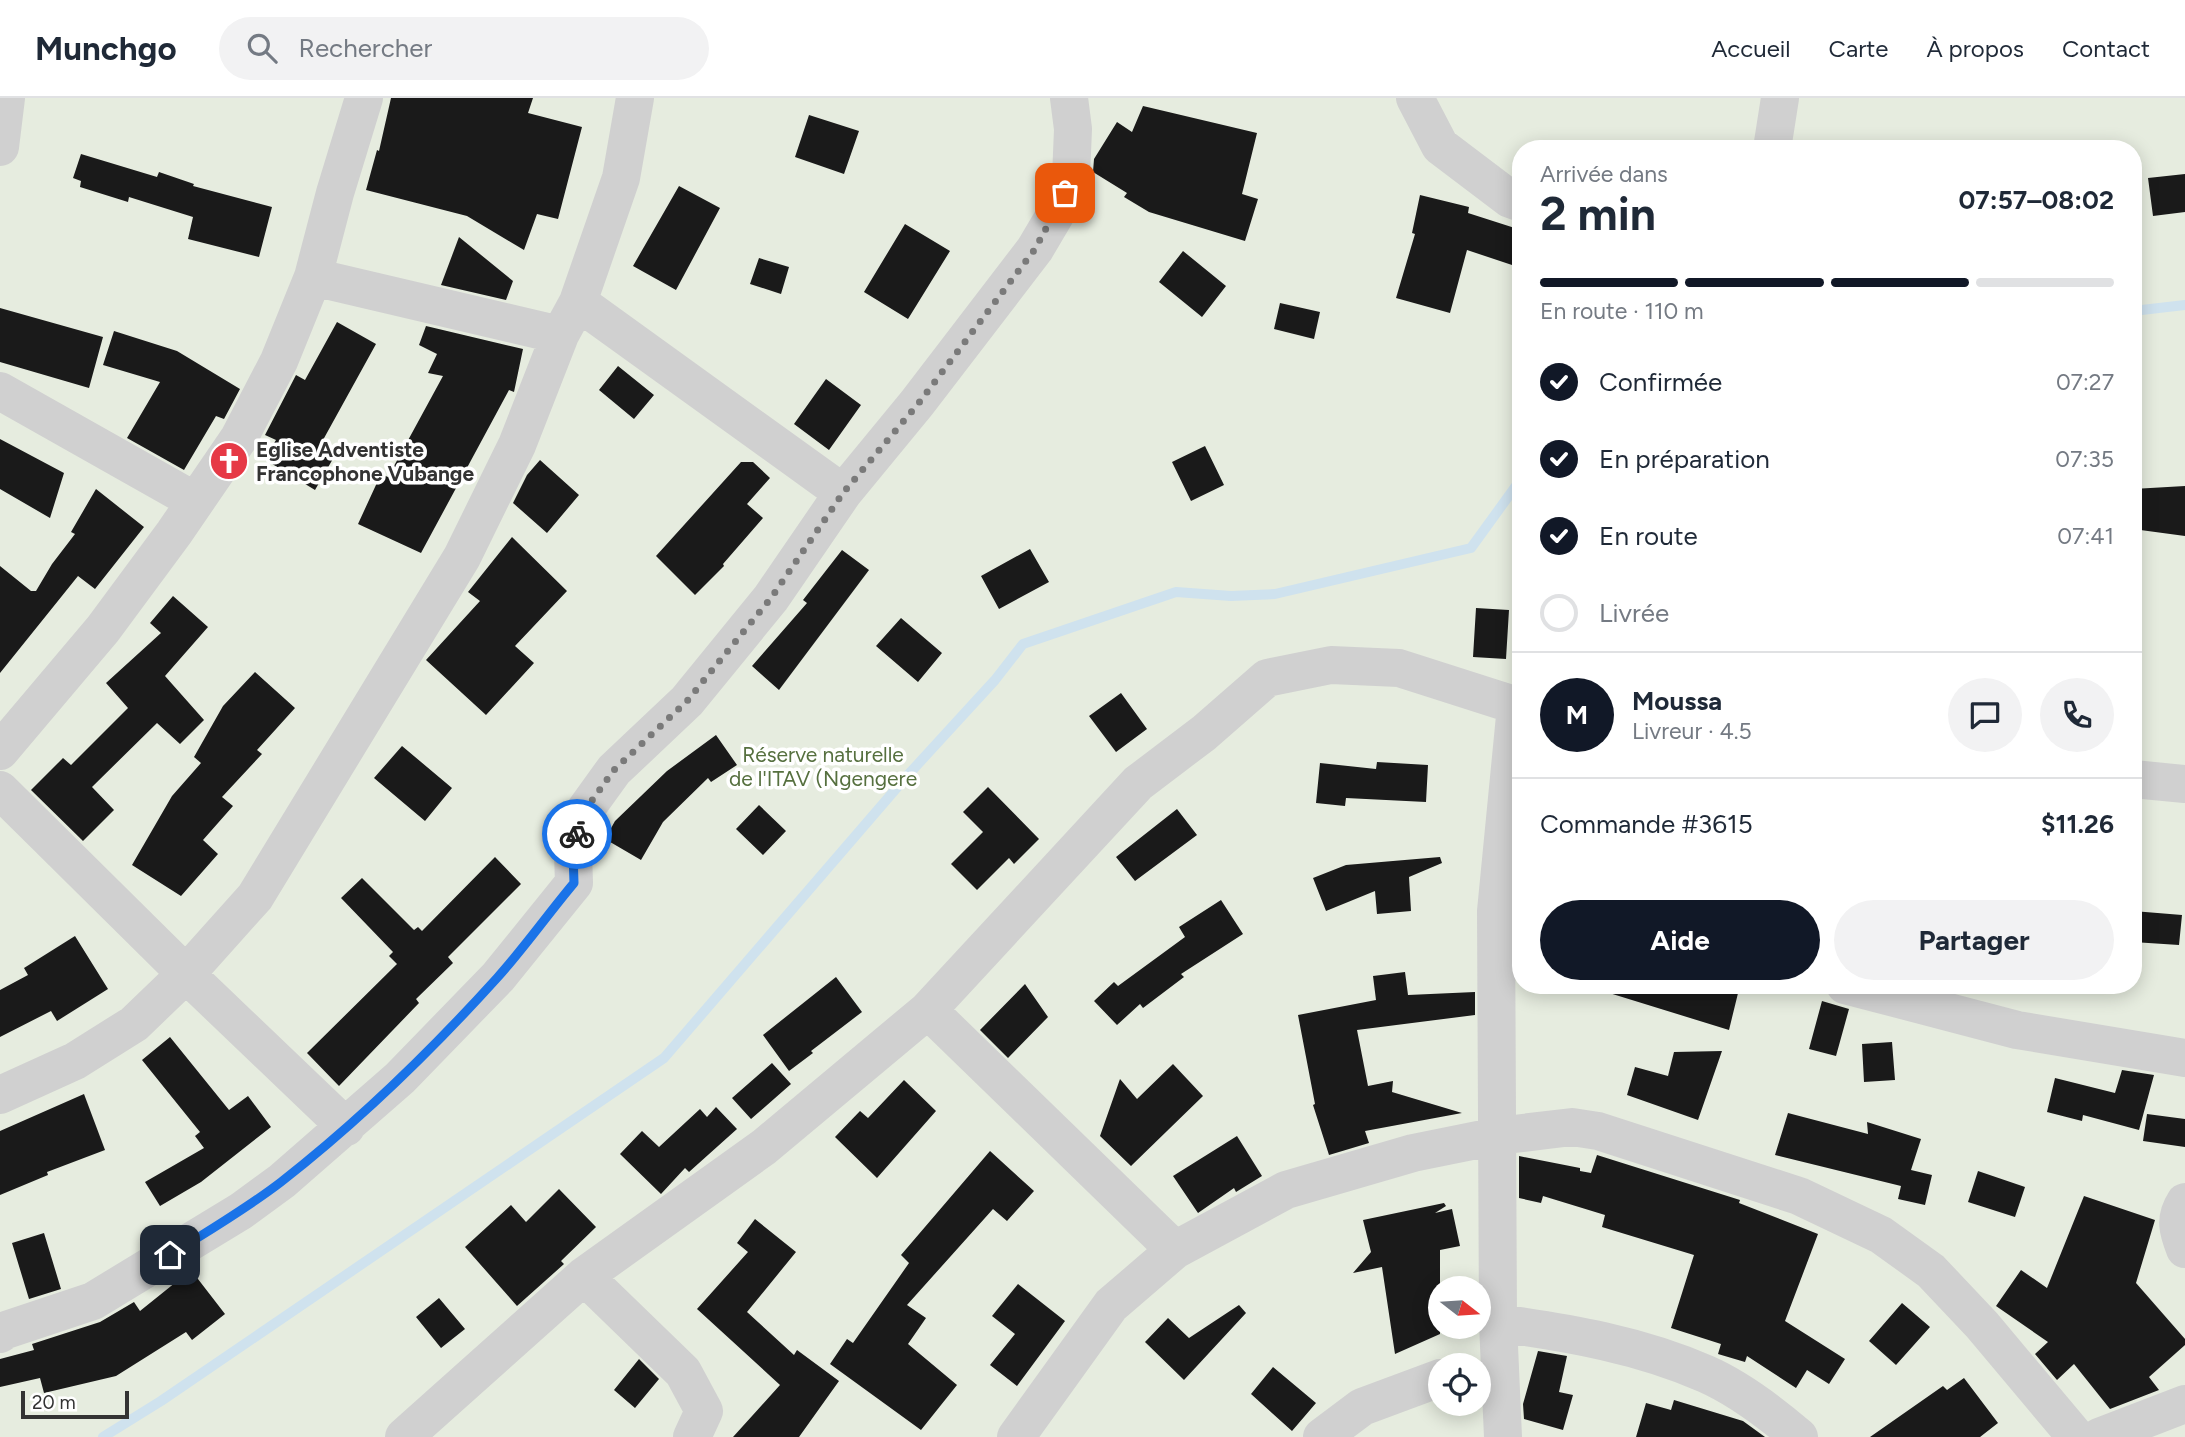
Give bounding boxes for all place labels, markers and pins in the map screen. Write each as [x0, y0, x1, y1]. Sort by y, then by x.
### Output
pin [1035, 163, 1095, 223]
place label: Eglise Adventiste Francophone Vubange [256, 437, 474, 486]
church icon: Eglise Adventiste Francophone Vubange [208, 440, 250, 482]
pin [140, 1225, 200, 1285]

